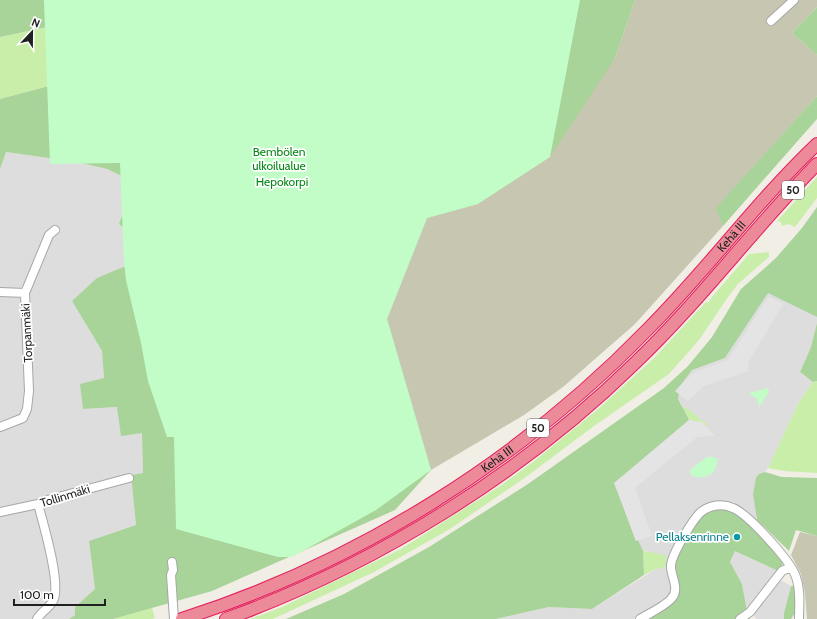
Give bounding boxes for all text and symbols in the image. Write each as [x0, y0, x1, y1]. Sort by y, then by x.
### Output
north arrow [12, 12, 52, 52]
text: N [30, 15, 42, 31]
park label: Bembölen ulkoilualue [252, 144, 306, 173]
park label: Hepokorpi [256, 174, 308, 189]
road number: 50 [782, 181, 804, 199]
street label: Kehä III [713, 217, 749, 255]
street label: Torpanmäki [17, 303, 36, 363]
road number: 50 [527, 419, 549, 437]
street label: Kehä III [478, 442, 516, 475]
street label: Tollinmäki [38, 481, 92, 510]
place label: Pellaksenrinne [656, 529, 729, 544]
marker: Pellaksenrinne [732, 532, 742, 542]
scale bar [14, 581, 105, 607]
text: 100 m [20, 587, 54, 602]

